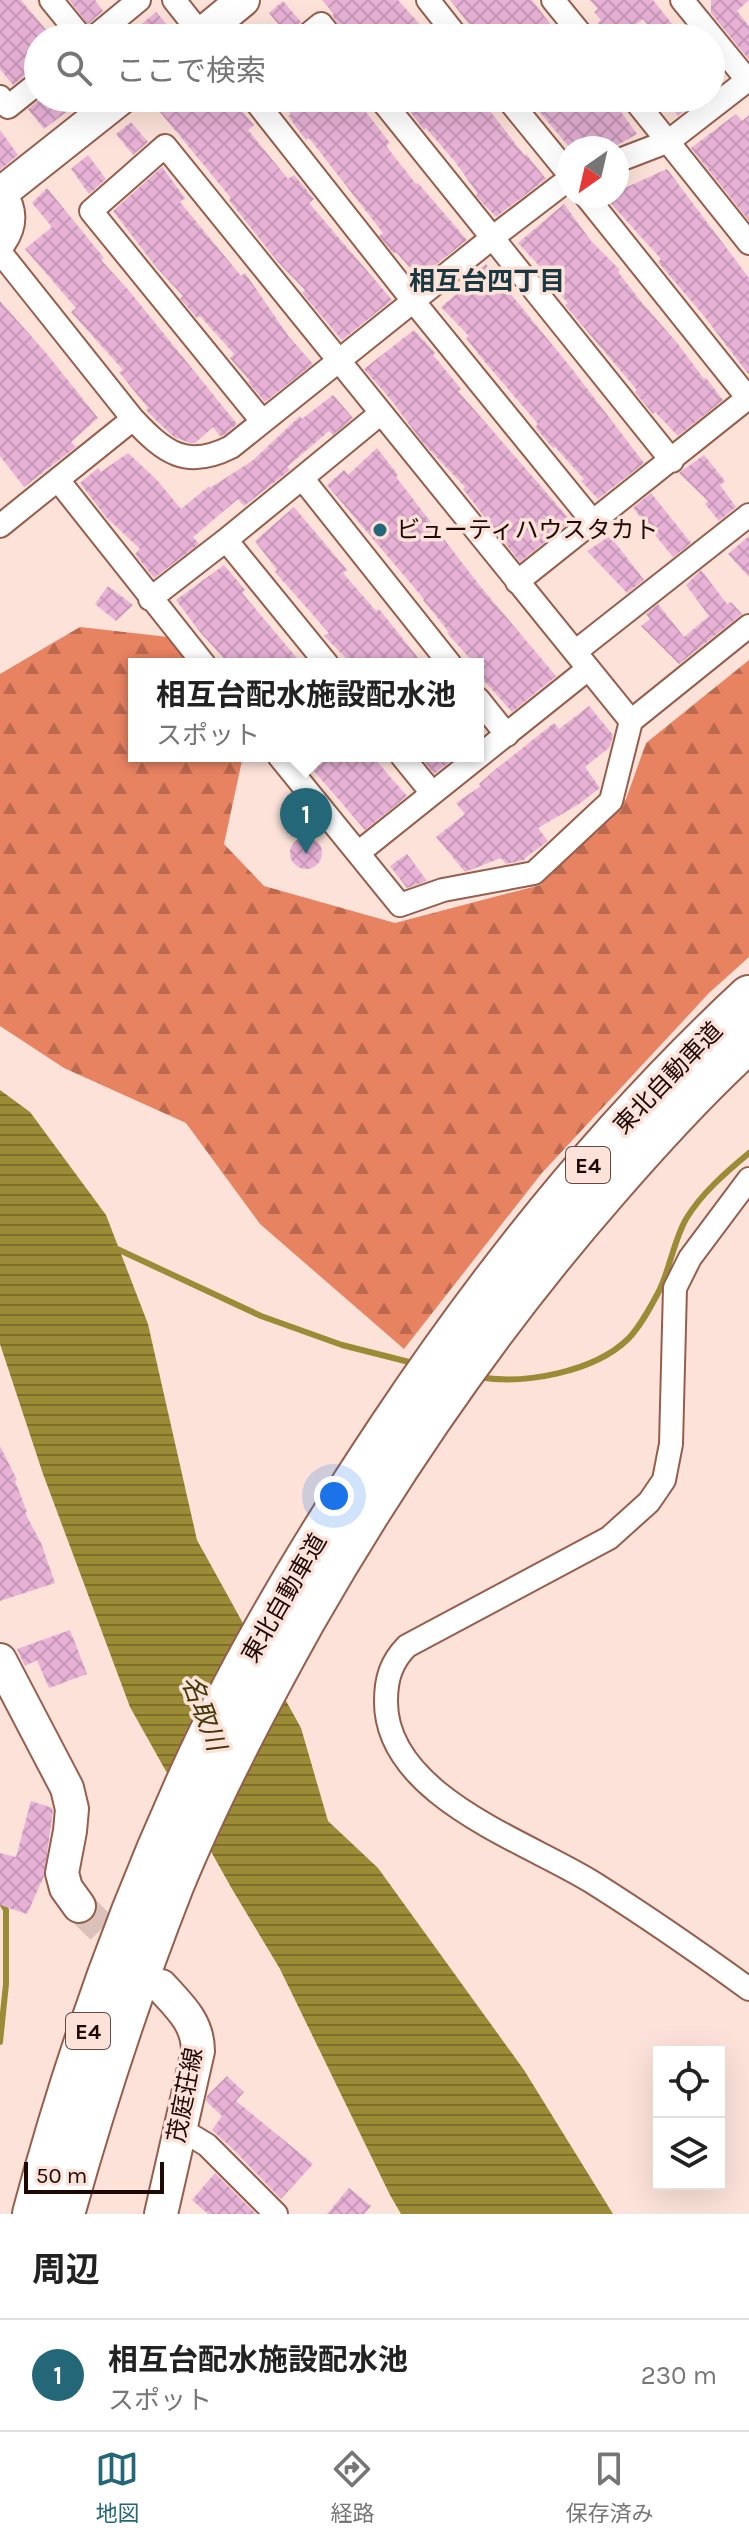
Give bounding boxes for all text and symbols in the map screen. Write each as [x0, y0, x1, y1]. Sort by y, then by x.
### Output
search box [24, 24, 725, 112]
icon: search [52, 46, 96, 90]
text: ここで検索 [116, 53, 266, 89]
north arrow [557, 136, 629, 208]
district label: 相互台四丁目 [409, 266, 565, 297]
place label: ビューティハウスタカト [396, 516, 659, 544]
marker: ビューティハウスタカト [371, 521, 389, 539]
popup [128, 658, 484, 762]
text: 相互台配水施設配水池 [156, 677, 456, 713]
text: スポット [156, 720, 260, 751]
pin: 1 [280, 788, 332, 854]
street label: 東北自動車道 [608, 1016, 728, 1140]
road number: E4 [566, 1147, 610, 1183]
your location [314, 1476, 354, 1516]
street label: 東北自動車道 [236, 1529, 332, 1667]
water label: 名取川 [175, 1671, 233, 1758]
road number: E4 [66, 2013, 110, 2049]
street label: 茂庭荘線 [162, 2045, 208, 2145]
map controls [653, 2046, 725, 2190]
button: locate [653, 2046, 725, 2118]
button: layers [653, 2118, 725, 2190]
scale bar [24, 2158, 164, 2194]
text: 50 m [36, 2163, 87, 2189]
text: 周辺 [32, 2250, 100, 2290]
text: 相互台配水施設配水池 [108, 2342, 408, 2378]
text: 1 [53, 2360, 63, 2391]
text: 230 m [641, 2360, 717, 2391]
text: スポット [108, 2385, 212, 2416]
tab: 地図 [95, 2447, 140, 2527]
tab: 経路 [330, 2447, 375, 2527]
tab: 保存済み [565, 2447, 654, 2527]

